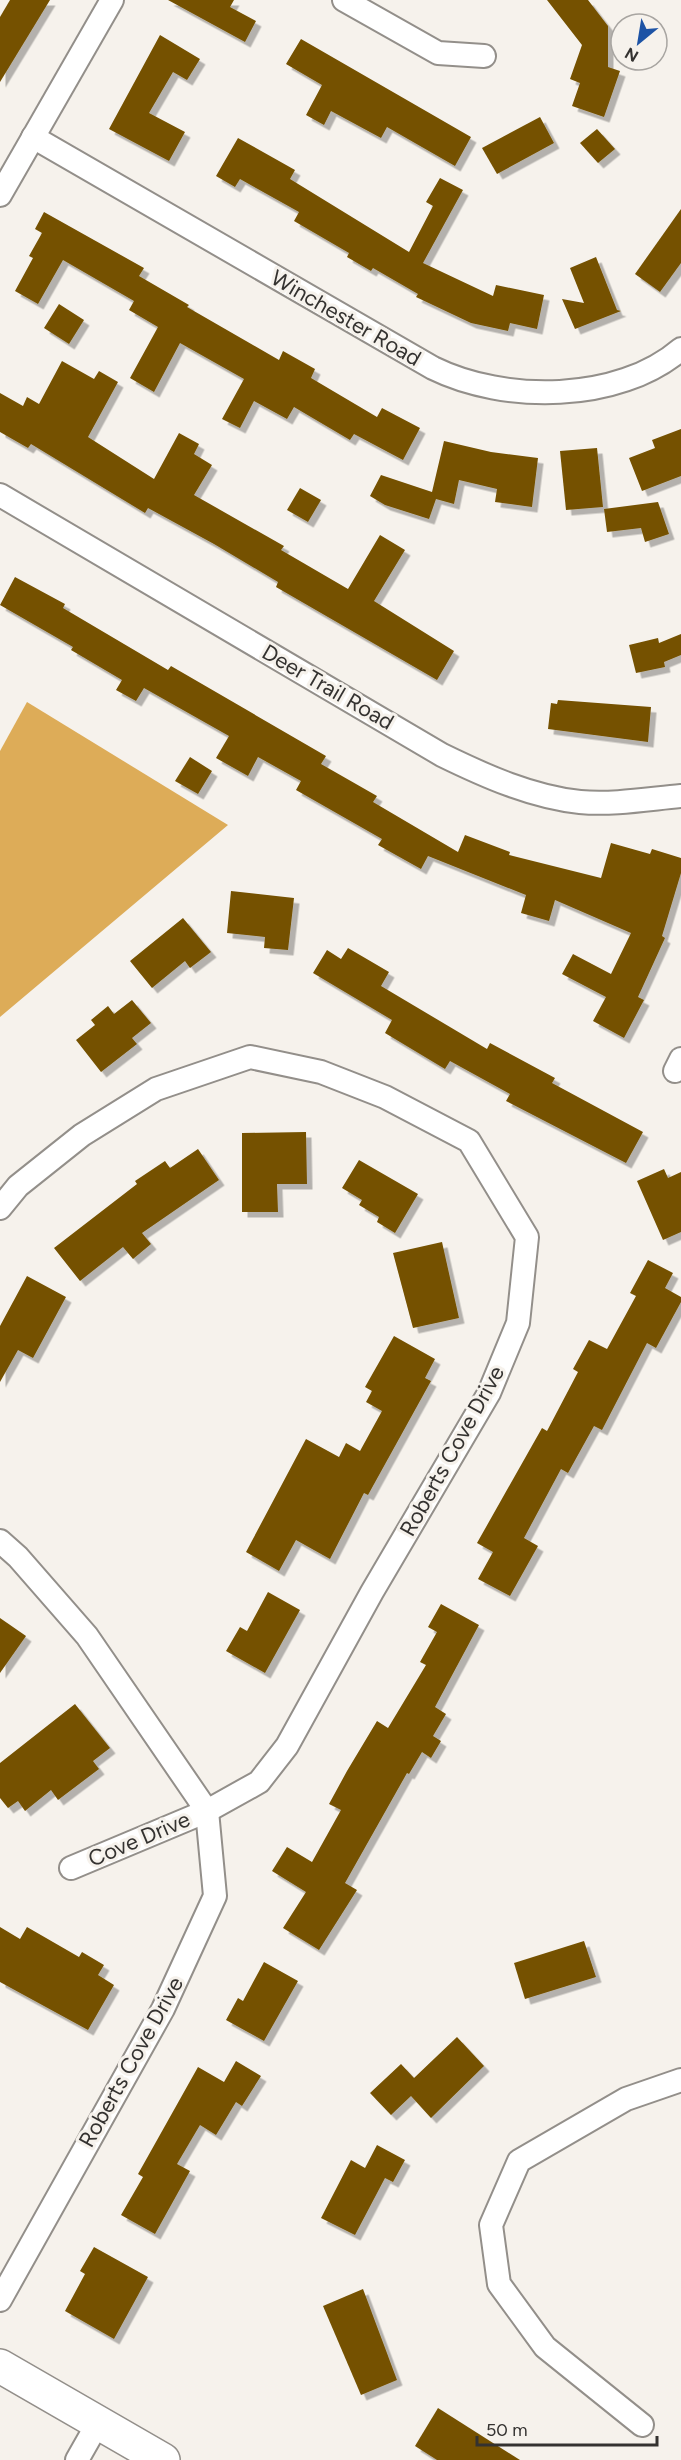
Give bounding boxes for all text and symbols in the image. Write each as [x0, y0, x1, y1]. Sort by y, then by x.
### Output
north arrow [609, 12, 669, 72]
text: N [622, 43, 642, 66]
street label: Winchester Road [266, 264, 426, 372]
street label: Deer Trail Road [257, 638, 399, 736]
street label: Roberts Cove Drive [394, 1361, 510, 1541]
street label: Cove Drive [84, 1806, 194, 1872]
street label: Roberts Cove Drive [73, 1972, 189, 2152]
scale bar [477, 2409, 657, 2447]
text: 50 m [486, 2419, 528, 2441]

